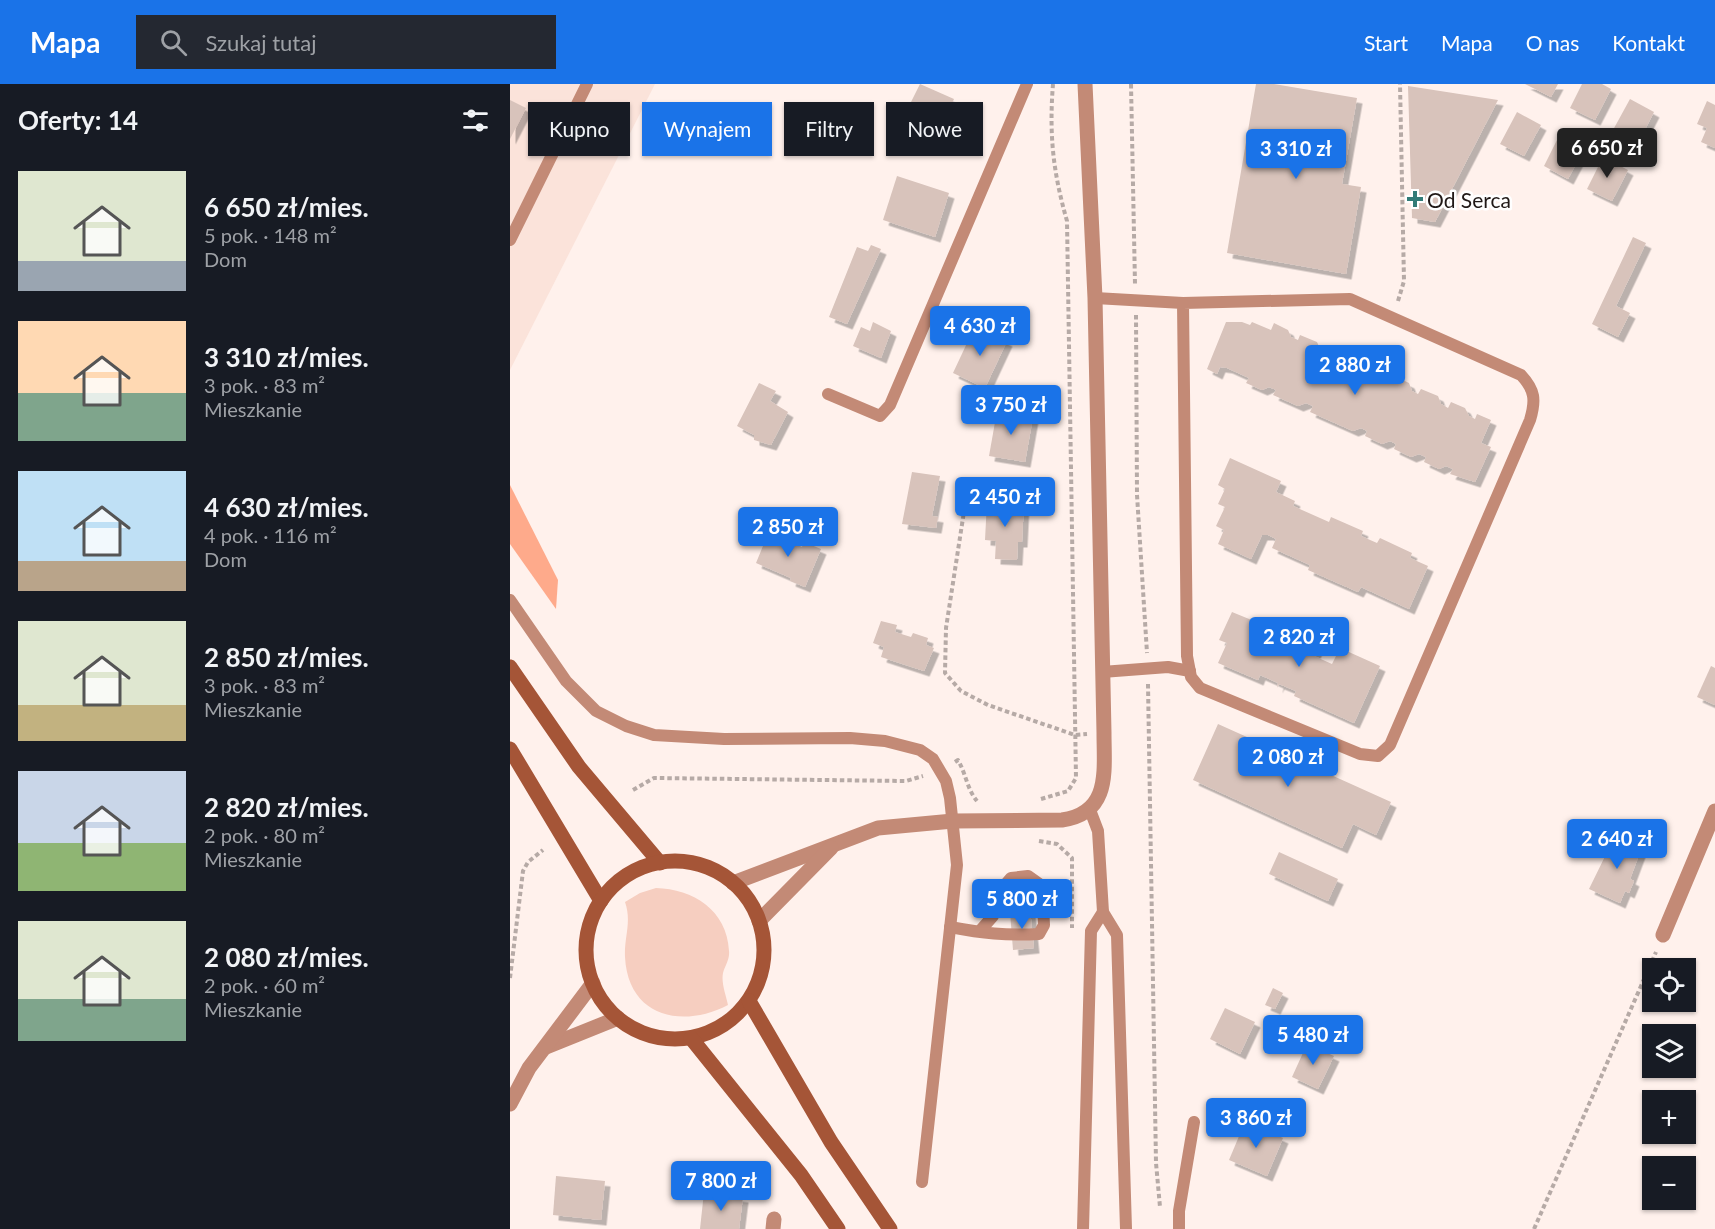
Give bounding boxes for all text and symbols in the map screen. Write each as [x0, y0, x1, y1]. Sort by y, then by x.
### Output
search box [136, 15, 556, 69]
text: Mapa [30, 25, 100, 59]
icon: search [157, 26, 190, 59]
text: Szukaj tutaj [205, 29, 316, 56]
text: Start [1364, 30, 1408, 55]
text: Mapa [1441, 30, 1493, 55]
text: O nas [1526, 30, 1579, 55]
text: Kontakt [1612, 30, 1685, 55]
chip: Kupno [528, 102, 630, 156]
chip: Wynajem [642, 102, 772, 156]
chip: Filtry [784, 102, 874, 156]
chip: Nowe [886, 102, 983, 156]
text: Oferty: 14 [18, 104, 138, 136]
icon: filters [459, 104, 492, 137]
pin: 6 650 zł [1545, 128, 1669, 179]
pin: 3 310 zł [1234, 129, 1358, 180]
text: 6 650 zł [1571, 135, 1643, 159]
text: 3 310 zł [1260, 136, 1332, 160]
place label: Od Serca [1427, 187, 1511, 212]
text: 6 650 zł/mies. [204, 191, 369, 223]
marker: Od Serca [1408, 192, 1422, 206]
icon: home [66, 195, 138, 267]
text: 5 pok. · 148 m² [204, 223, 337, 247]
text: Dom [204, 247, 247, 271]
pin: 4 630 zł [918, 306, 1042, 357]
text: 4 630 zł [944, 313, 1016, 337]
text: 3 310 zł/mies. [204, 341, 369, 373]
icon: home [66, 345, 138, 417]
pin: 2 880 zł [1293, 345, 1417, 396]
text: 2 880 zł [1319, 352, 1391, 376]
text: 3 pok. · 83 m² [204, 373, 325, 397]
pin: 3 750 zł [949, 385, 1073, 436]
text: 3 750 zł [975, 392, 1047, 416]
text: Mieszkanie [204, 397, 302, 421]
pin: 2 450 zł [943, 477, 1067, 528]
text: 2 450 zł [969, 484, 1041, 508]
text: 4 630 zł/mies. [204, 491, 369, 523]
icon: home [66, 495, 138, 567]
pin: 2 850 zł [726, 507, 850, 558]
text: 2 850 zł [752, 514, 824, 538]
text: 4 pok. · 116 m² [204, 523, 337, 547]
text: Dom [204, 547, 247, 571]
pin: 2 820 zł [1237, 617, 1361, 668]
text: 2 820 zł [1263, 624, 1335, 648]
text: 2 850 zł/mies. [204, 641, 369, 673]
icon: home [66, 645, 138, 717]
text: 3 pok. · 83 m² [204, 673, 325, 697]
text: Mieszkanie [204, 697, 302, 721]
pin: 2 080 zł [1226, 737, 1350, 788]
text: 2 080 zł [1252, 744, 1324, 768]
text: 2 820 zł/mies. [204, 791, 369, 823]
icon: home [66, 795, 138, 867]
pin: 2 640 zł [1555, 819, 1679, 870]
text: 2 pok. · 80 m² [204, 823, 325, 847]
text: 2 640 zł [1581, 826, 1653, 850]
text: Mieszkanie [204, 847, 302, 871]
pin: 5 800 zł [960, 879, 1084, 930]
text: 5 800 zł [986, 886, 1058, 910]
text: 2 080 zł/mies. [204, 941, 369, 973]
icon: home [66, 945, 138, 1017]
map controls [1642, 958, 1696, 1210]
button: locate [1642, 958, 1696, 1012]
text: 2 pok. · 60 m² [204, 973, 325, 997]
text: Mieszkanie [204, 997, 302, 1021]
pin: 5 480 zł [1251, 1015, 1375, 1066]
text: 5 480 zł [1277, 1022, 1349, 1046]
button: layers [1642, 1024, 1696, 1078]
button: + [1642, 1090, 1696, 1144]
pin: 3 860 zł [1194, 1098, 1318, 1149]
text: 3 860 zł [1220, 1105, 1292, 1129]
button: − [1642, 1156, 1696, 1210]
pin: 7 800 zł [659, 1161, 783, 1212]
text: 7 800 zł [685, 1168, 757, 1192]

